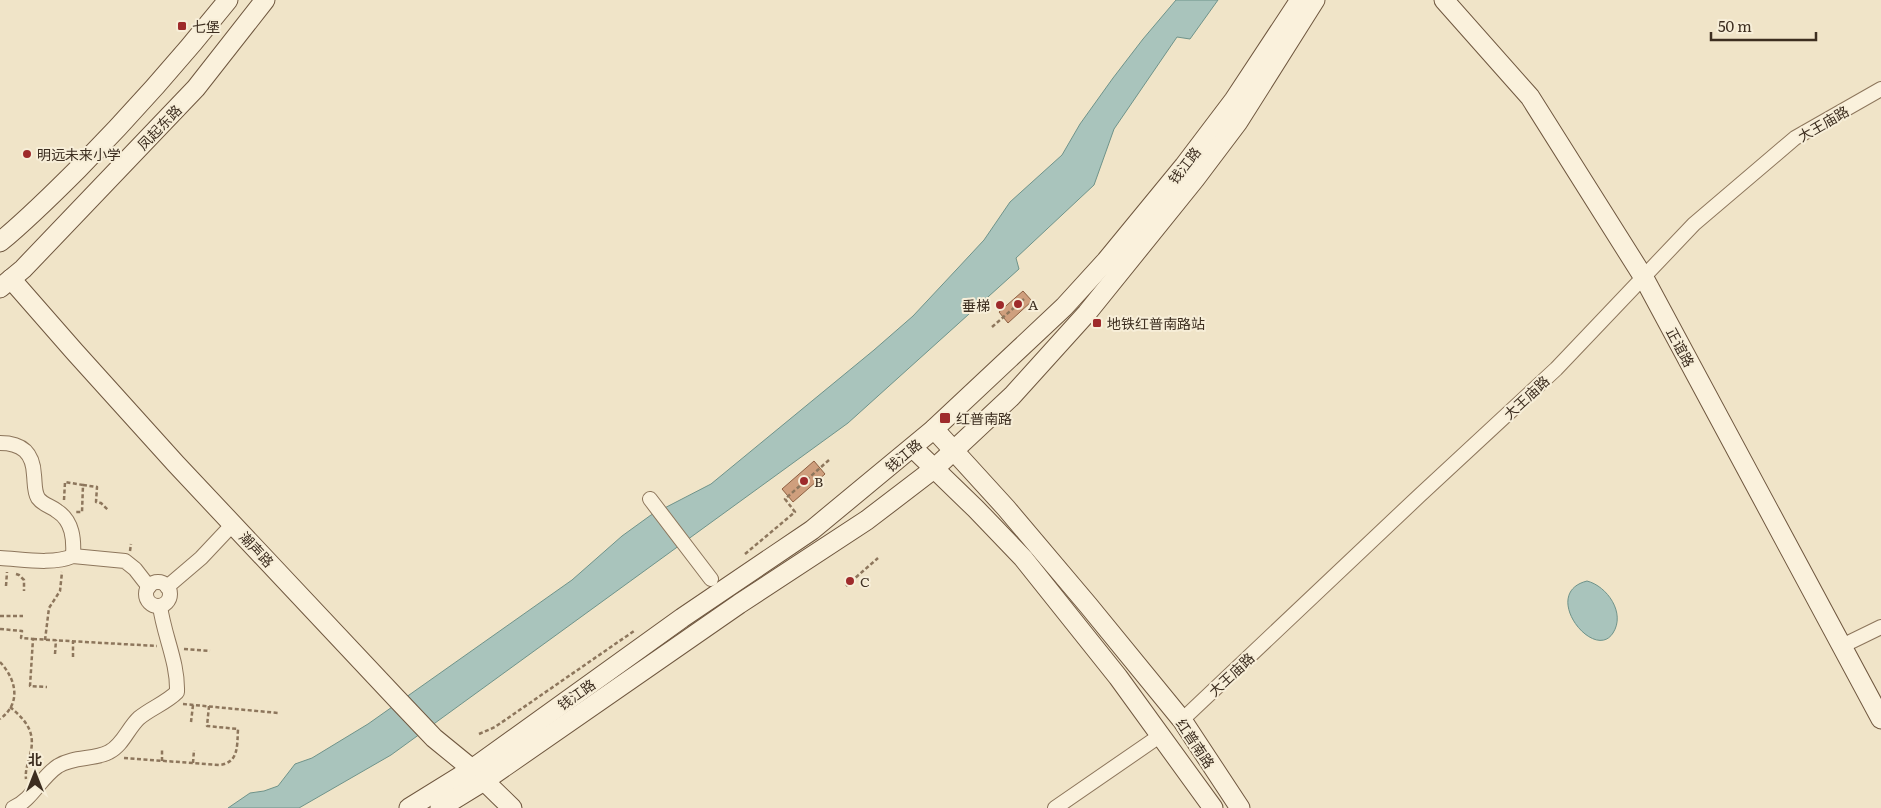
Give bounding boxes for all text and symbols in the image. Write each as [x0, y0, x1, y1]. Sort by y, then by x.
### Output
scale bar [1711, 10, 1816, 42]
text: 50 m [1718, 14, 1752, 37]
place label: 七堡 [192, 16, 220, 36]
marker: 七堡 [176, 20, 188, 32]
street label: 凤起东路 [132, 100, 186, 154]
street label: 大王庙路 [1794, 100, 1852, 146]
street label: 钱江路 [1163, 142, 1205, 188]
place label: 明远未来小学 [37, 144, 121, 164]
marker: 明远未来小学 [21, 148, 33, 160]
place label: A [1028, 294, 1039, 314]
place label: 垂梯 [962, 295, 990, 315]
marker: A [1012, 298, 1024, 310]
marker: 垂梯 [994, 299, 1006, 311]
place label: 地铁红普南路站 [1107, 313, 1205, 333]
marker: 地铁红普南路站 [1091, 317, 1103, 329]
street label: 正谊路 [1662, 324, 1700, 370]
street label: 大王庙路 [1499, 371, 1553, 423]
place label: 红普南路 [956, 408, 1012, 428]
marker: 红普南路 [938, 411, 952, 425]
street label: 钱江路 [880, 434, 926, 476]
place label: B [814, 471, 823, 491]
marker: B [798, 475, 810, 487]
street label: 潮声路 [235, 527, 279, 571]
place label: C [860, 571, 870, 591]
marker: C [844, 575, 856, 587]
street label: 大王庙路 [1204, 648, 1258, 700]
street label: 钱江路 [553, 674, 599, 714]
street label: 红普南路 [1172, 714, 1220, 772]
north arrow [10, 748, 60, 798]
text: 北 [28, 749, 42, 769]

